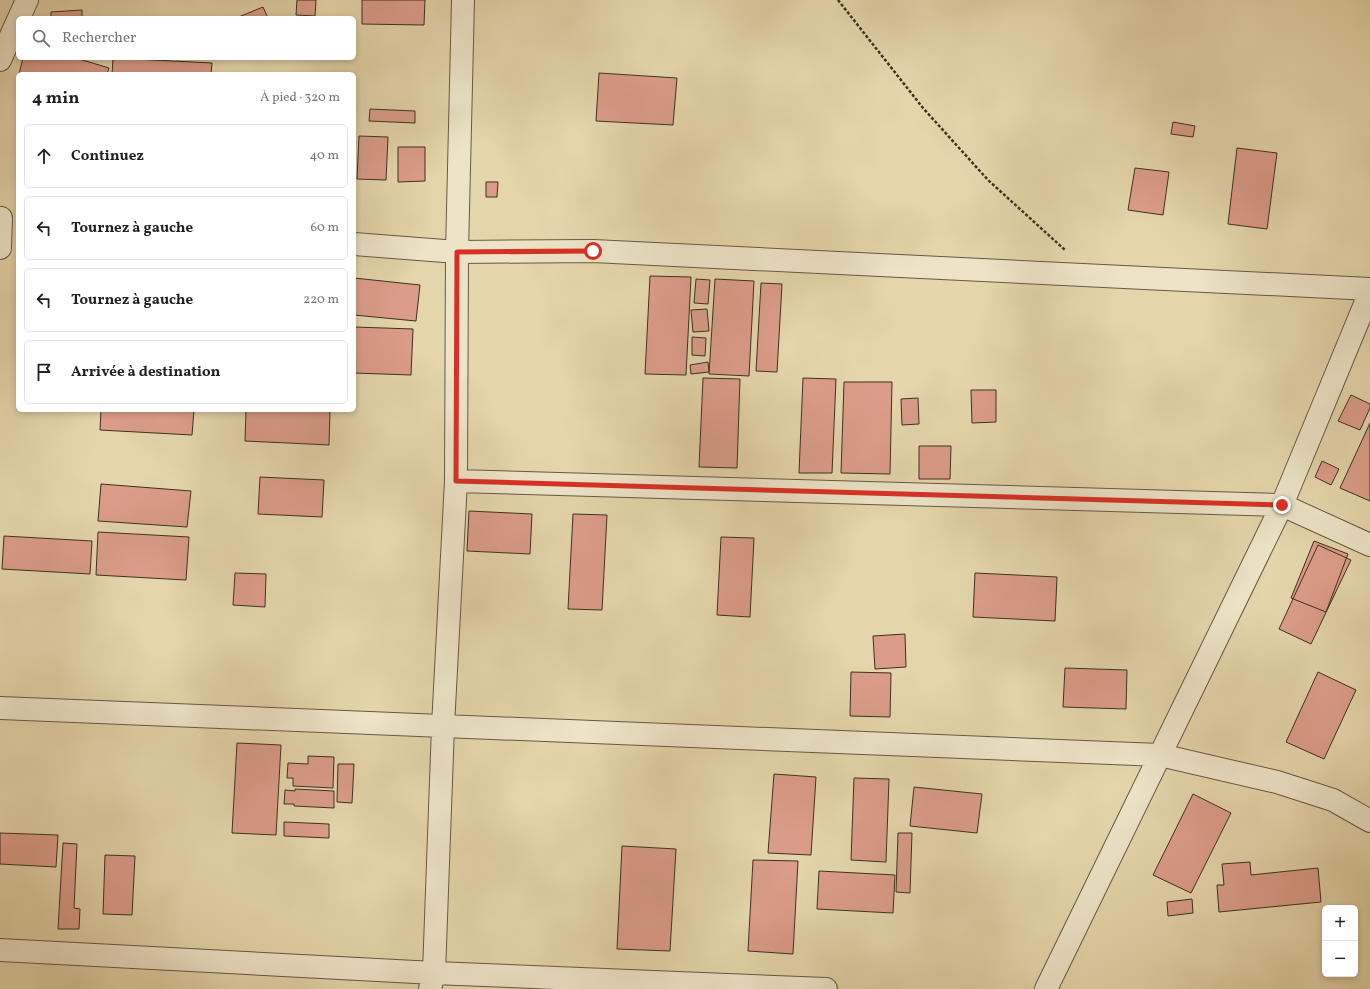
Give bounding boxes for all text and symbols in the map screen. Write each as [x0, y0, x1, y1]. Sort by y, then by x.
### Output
search box [16, 16, 356, 60]
icon: search [30, 27, 52, 49]
text: Rechercher [62, 28, 136, 49]
text: 4 min [32, 87, 79, 110]
text: À pied · 320 m [260, 89, 340, 107]
icon: ahead [33, 145, 55, 167]
text: Continuez [71, 146, 144, 167]
text: 40 m [310, 147, 339, 165]
icon: left [33, 217, 55, 239]
text: Tournez à gauche [71, 218, 193, 239]
text: 60 m [311, 219, 339, 237]
route start [584, 242, 602, 260]
icon: left [33, 289, 55, 311]
text: Tournez à gauche [71, 290, 193, 311]
text: 220 m [303, 291, 339, 309]
icon: arrive [33, 361, 55, 383]
text: Arrivée à destination [71, 362, 220, 383]
route end [1273, 496, 1291, 514]
map controls [1322, 905, 1358, 977]
button: + [1322, 905, 1358, 941]
button: − [1322, 941, 1358, 977]

